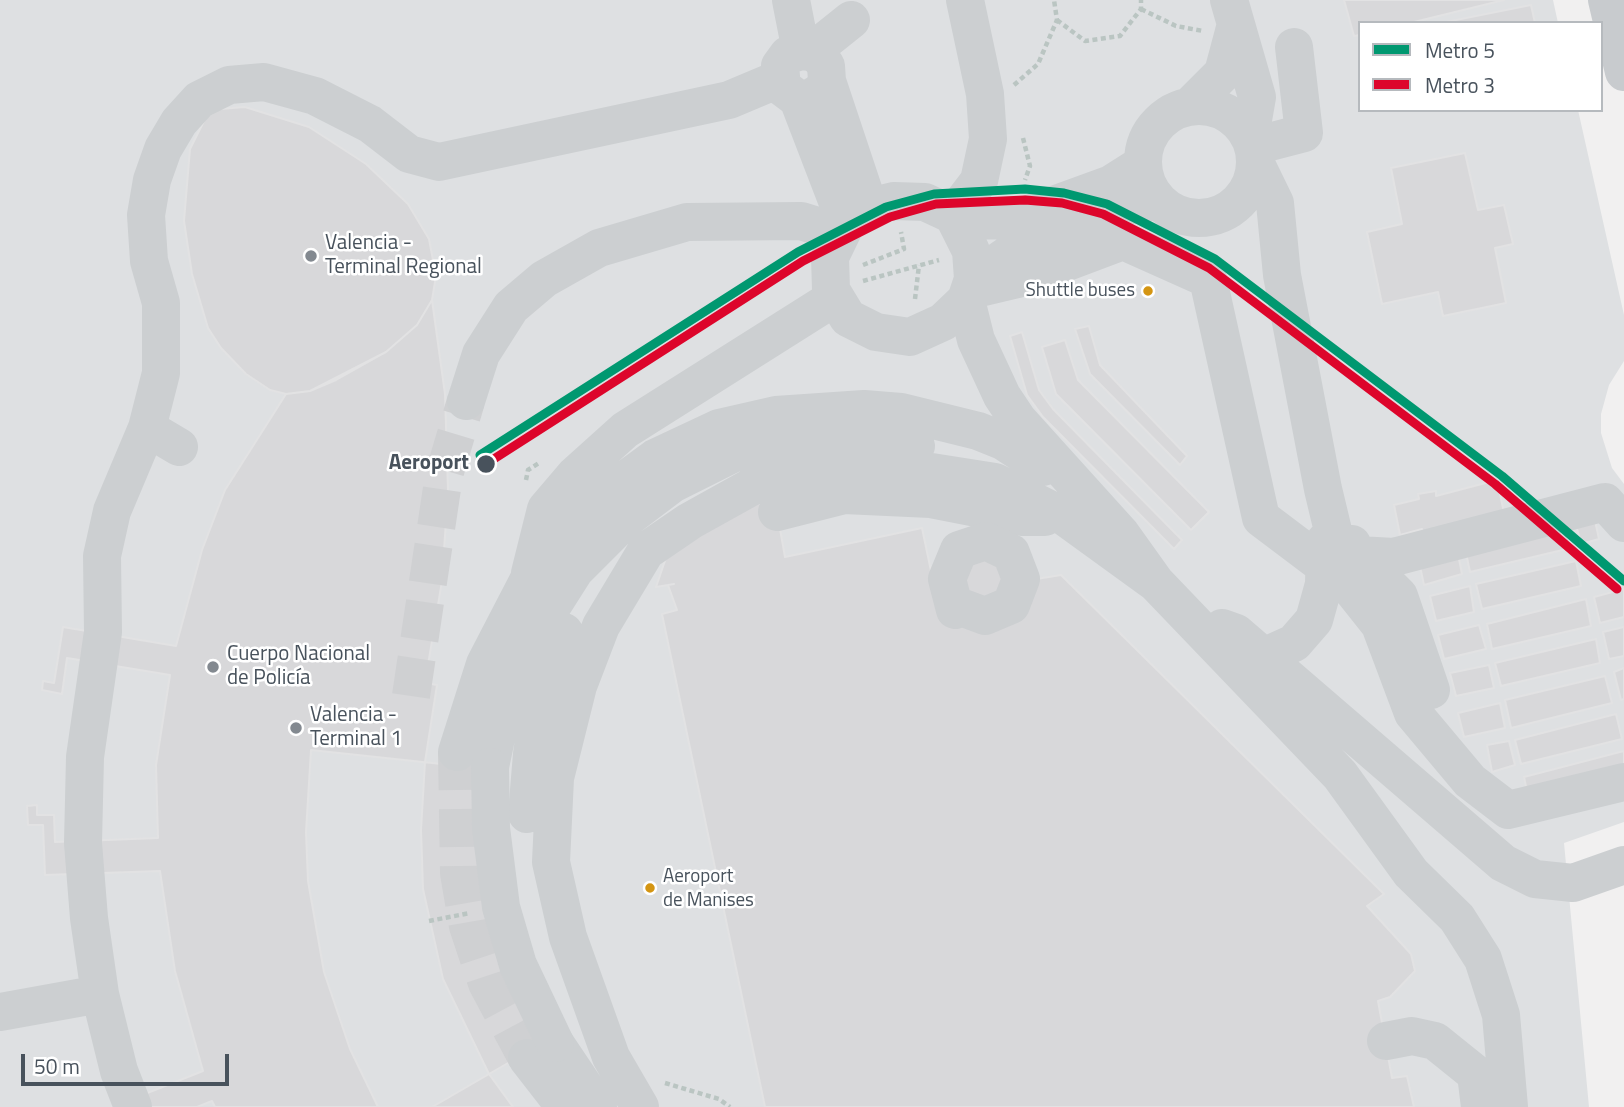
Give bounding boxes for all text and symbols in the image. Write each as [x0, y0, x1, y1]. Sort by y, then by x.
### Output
legend [1358, 21, 1603, 112]
text: Metro 5 [1425, 34, 1495, 66]
text: Metro 3 [1425, 69, 1495, 101]
place label: Valencia - Terminal Regional [325, 231, 482, 281]
marker: Valencia - Terminal Regional [303, 248, 319, 264]
place label: Shuttle buses [1026, 280, 1135, 302]
marker: Shuttle buses [1141, 284, 1155, 298]
place label: Aeroport [389, 451, 469, 477]
marker: Aeroport [475, 453, 497, 475]
place label: Cuerpo Nacional de Policía [227, 642, 370, 692]
marker: Cuerpo Nacional de Policía [205, 659, 221, 675]
place label: Valencia - Terminal 1 [310, 703, 402, 753]
marker: Valencia - Terminal 1 [288, 720, 304, 736]
place label: Aeroport de Manises [663, 866, 754, 910]
marker: Aeroport de Manises [643, 881, 657, 895]
scale bar [24, 1040, 233, 1084]
text: 50 m [34, 1050, 80, 1082]

